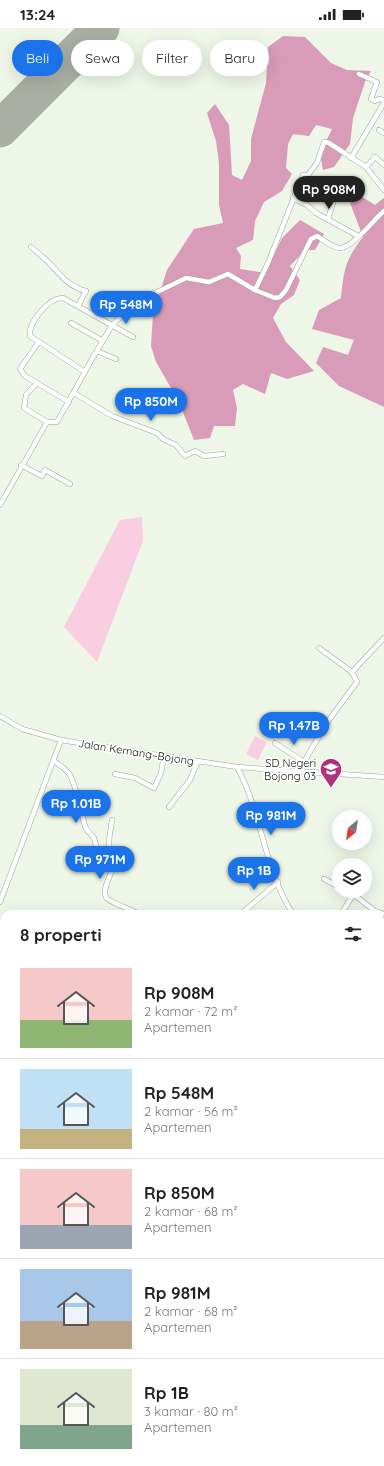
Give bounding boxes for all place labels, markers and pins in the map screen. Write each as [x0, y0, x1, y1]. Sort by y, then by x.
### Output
pin: Rp 908M [292, 176, 366, 210]
pin: Rp 548M [89, 291, 163, 325]
pin: Rp 850M [114, 388, 188, 422]
pin: Rp 1.47B [253, 712, 335, 746]
place label: SD Negeri Bojong 03 [264, 756, 316, 783]
school or university icon: SD Negeri Bojong 03 [318, 756, 344, 789]
pin: Rp 1.01B [35, 790, 117, 824]
pin: Rp 981M [234, 802, 308, 836]
pin: Rp 971M [63, 846, 137, 880]
pin: Rp 1B [226, 857, 282, 891]

